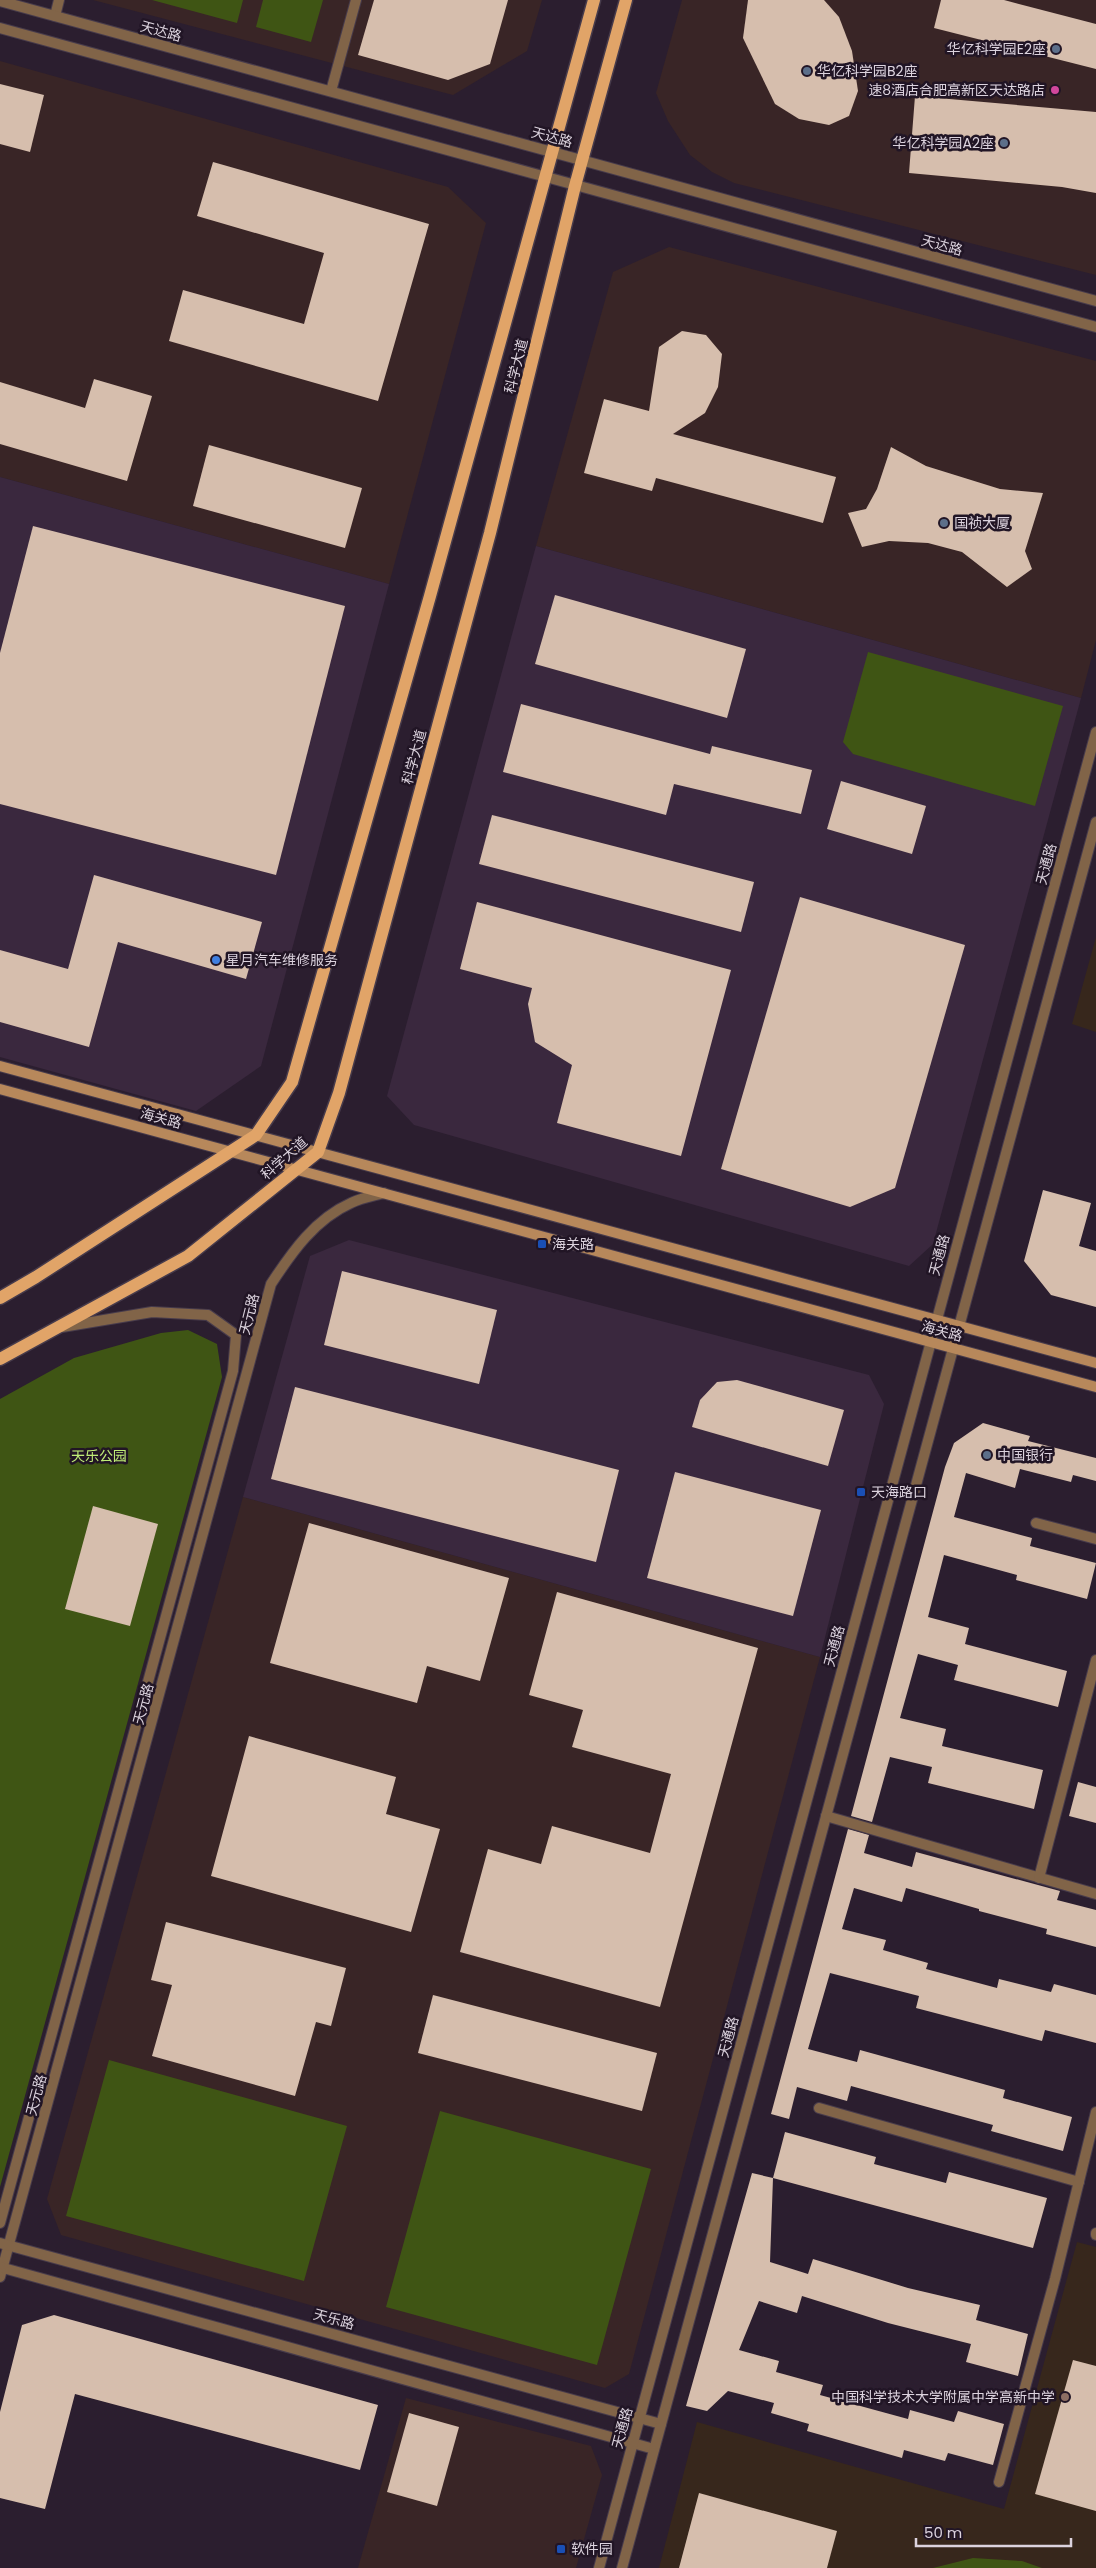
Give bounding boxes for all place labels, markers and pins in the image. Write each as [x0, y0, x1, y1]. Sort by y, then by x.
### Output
place label: 华亿科学园E2座 [947, 39, 1046, 59]
marker: 华亿科学园E2座 [1050, 43, 1062, 55]
place label: 华亿科学园B2座 [817, 61, 918, 81]
marker: 华亿科学园B2座 [801, 65, 813, 77]
place label: 速8酒店合肥高新区天达路店 [868, 80, 1045, 100]
marker: 速8酒店合肥高新区天达路店 [1049, 84, 1061, 96]
place label: 华亿科学园A2座 [893, 133, 994, 153]
marker: 华亿科学园A2座 [998, 137, 1010, 149]
place label: 国祯大厦 [954, 513, 1010, 533]
marker: 国祯大厦 [938, 517, 950, 529]
place label: 星月汽车维修服务 [226, 950, 338, 970]
marker: 星月汽车维修服务 [210, 954, 222, 966]
place label: 海关路 [552, 1234, 594, 1254]
marker: 海关路 [536, 1238, 548, 1250]
place label: 中国银行 [997, 1445, 1053, 1465]
marker: 中国银行 [981, 1449, 993, 1461]
place label: 天海路口 [871, 1482, 927, 1502]
marker: 天海路口 [855, 1486, 867, 1498]
place label: 中国科学技术大学附属中学高新中学 [831, 2387, 1055, 2407]
marker: 中国科学技术大学附属中学高新中学 [1059, 2391, 1071, 2403]
place label: 软件园 [571, 2539, 613, 2559]
marker: 软件园 [555, 2543, 567, 2555]

